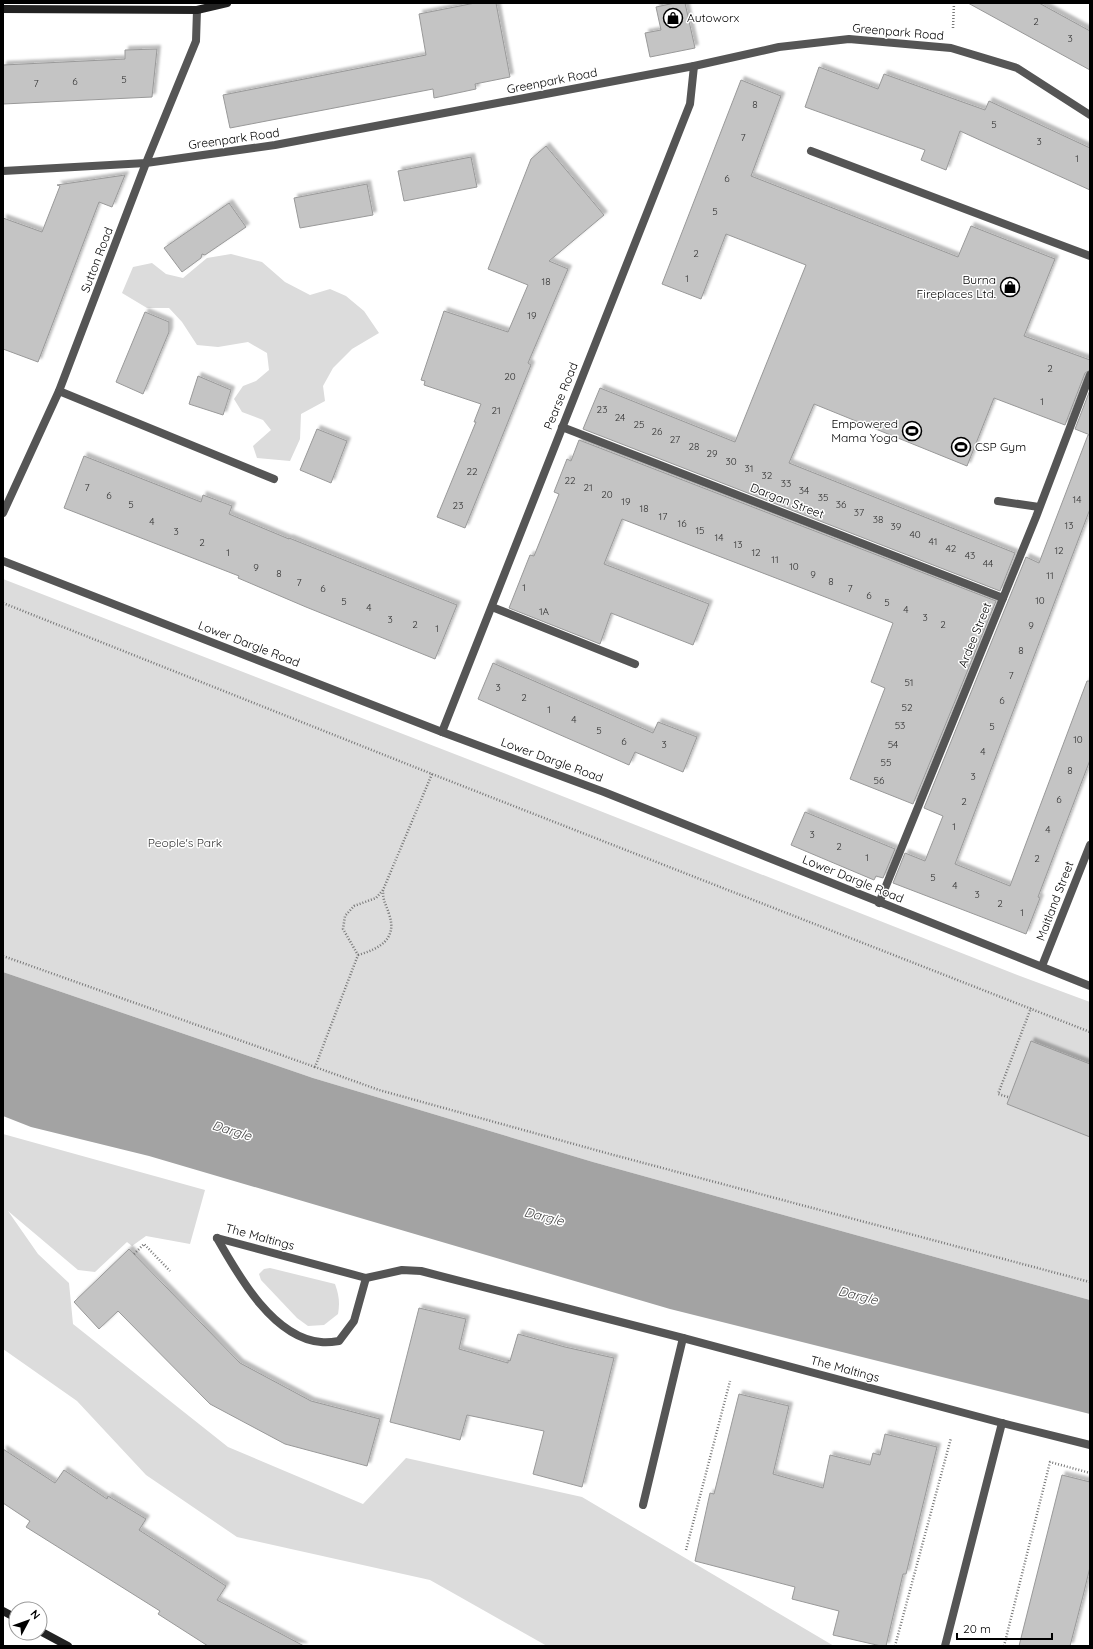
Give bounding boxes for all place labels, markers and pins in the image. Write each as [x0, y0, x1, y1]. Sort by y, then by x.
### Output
shop icon: Autoworx [662, 7, 684, 29]
place label: Autoworx [687, 10, 740, 25]
place label: Burna Fireplaces Ltd. [917, 272, 996, 301]
shop icon: Burna Fireplaces Ltd. [999, 276, 1021, 298]
place label: Empowered Mama Yoga [831, 416, 898, 445]
sports icon: Empowered Mama Yoga [901, 420, 923, 442]
sports icon: CSP Gym [950, 436, 972, 458]
place label: CSP Gym [975, 439, 1026, 454]

